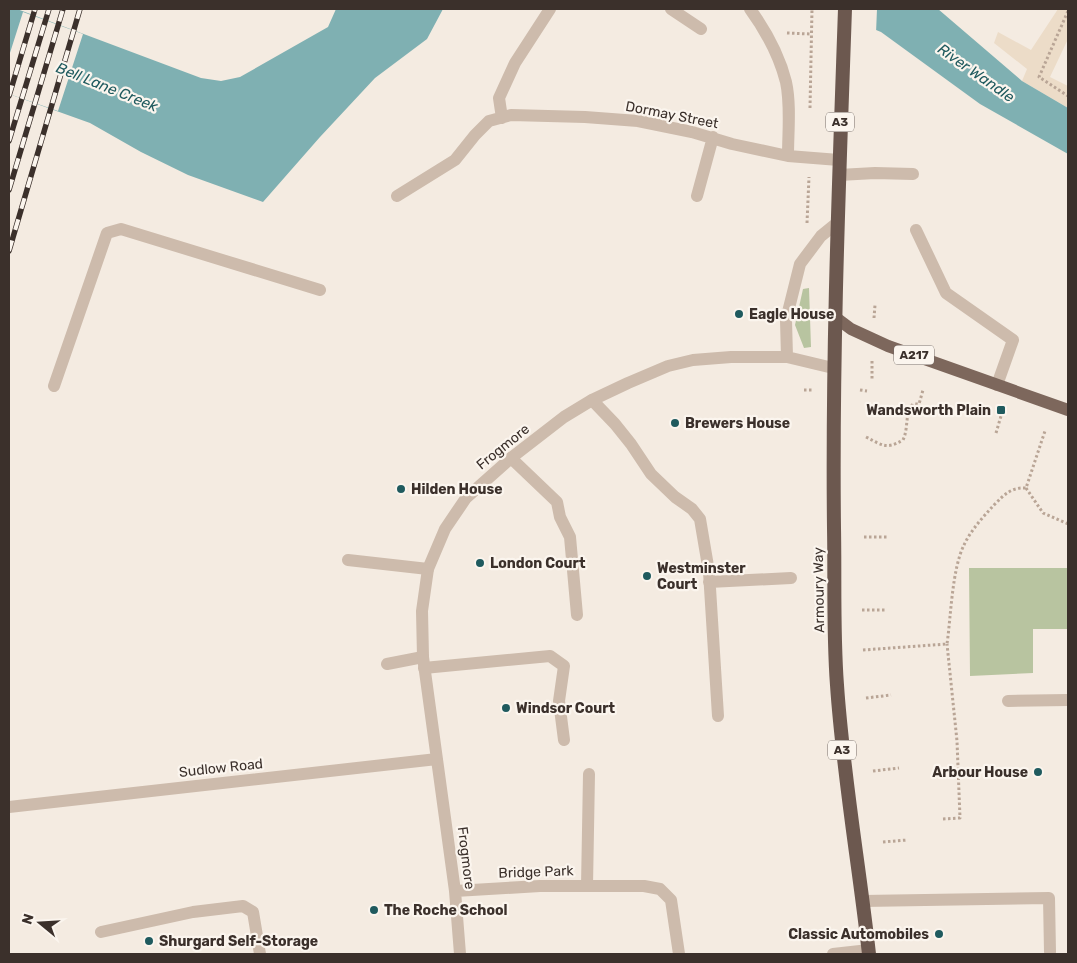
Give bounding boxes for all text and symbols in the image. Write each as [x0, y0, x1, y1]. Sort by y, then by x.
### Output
water label: River Wandle [934, 40, 1018, 106]
water label: Bell Lane Creek [54, 58, 161, 116]
street label: Dormay Street [624, 98, 720, 132]
road number: A3 [826, 112, 854, 132]
place label: Eagle House [749, 306, 834, 323]
marker: Eagle House [733, 308, 745, 320]
road number: A217 [894, 346, 934, 364]
place label: Wandsworth Plain [866, 402, 991, 419]
marker: Wandsworth Plain [995, 404, 1007, 416]
place label: Brewers House [685, 415, 790, 432]
marker: Brewers House [669, 417, 681, 429]
street label: Frogmore [473, 420, 533, 473]
place label: Hilden House [411, 481, 503, 498]
marker: Hilden House [395, 483, 407, 495]
street label: Armoury Way [810, 547, 828, 633]
place label: London Court [490, 555, 586, 572]
marker: London Court [474, 557, 486, 569]
place label: Westminster Court [657, 560, 746, 593]
marker: Westminster Court [641, 570, 653, 582]
place label: Windsor Court [516, 700, 616, 717]
marker: Windsor Court [500, 702, 512, 714]
road number: A3 [828, 740, 856, 760]
street label: Sudlow Road [178, 755, 264, 781]
place label: Arbour House [932, 764, 1028, 781]
marker: Arbour House [1032, 766, 1044, 778]
street label: Frogmore [454, 826, 478, 890]
street label: Bridge Park [498, 862, 575, 882]
north arrow [15, 898, 65, 948]
place label: The Roche School [384, 902, 508, 919]
marker: The Roche School [368, 904, 380, 916]
text: N [18, 912, 38, 927]
place label: Classic Automobiles [788, 926, 929, 943]
marker: Classic Automobiles [933, 928, 945, 940]
place label: Shurgard Self-Storage [159, 933, 318, 950]
marker: Shurgard Self-Storage [143, 935, 155, 947]

